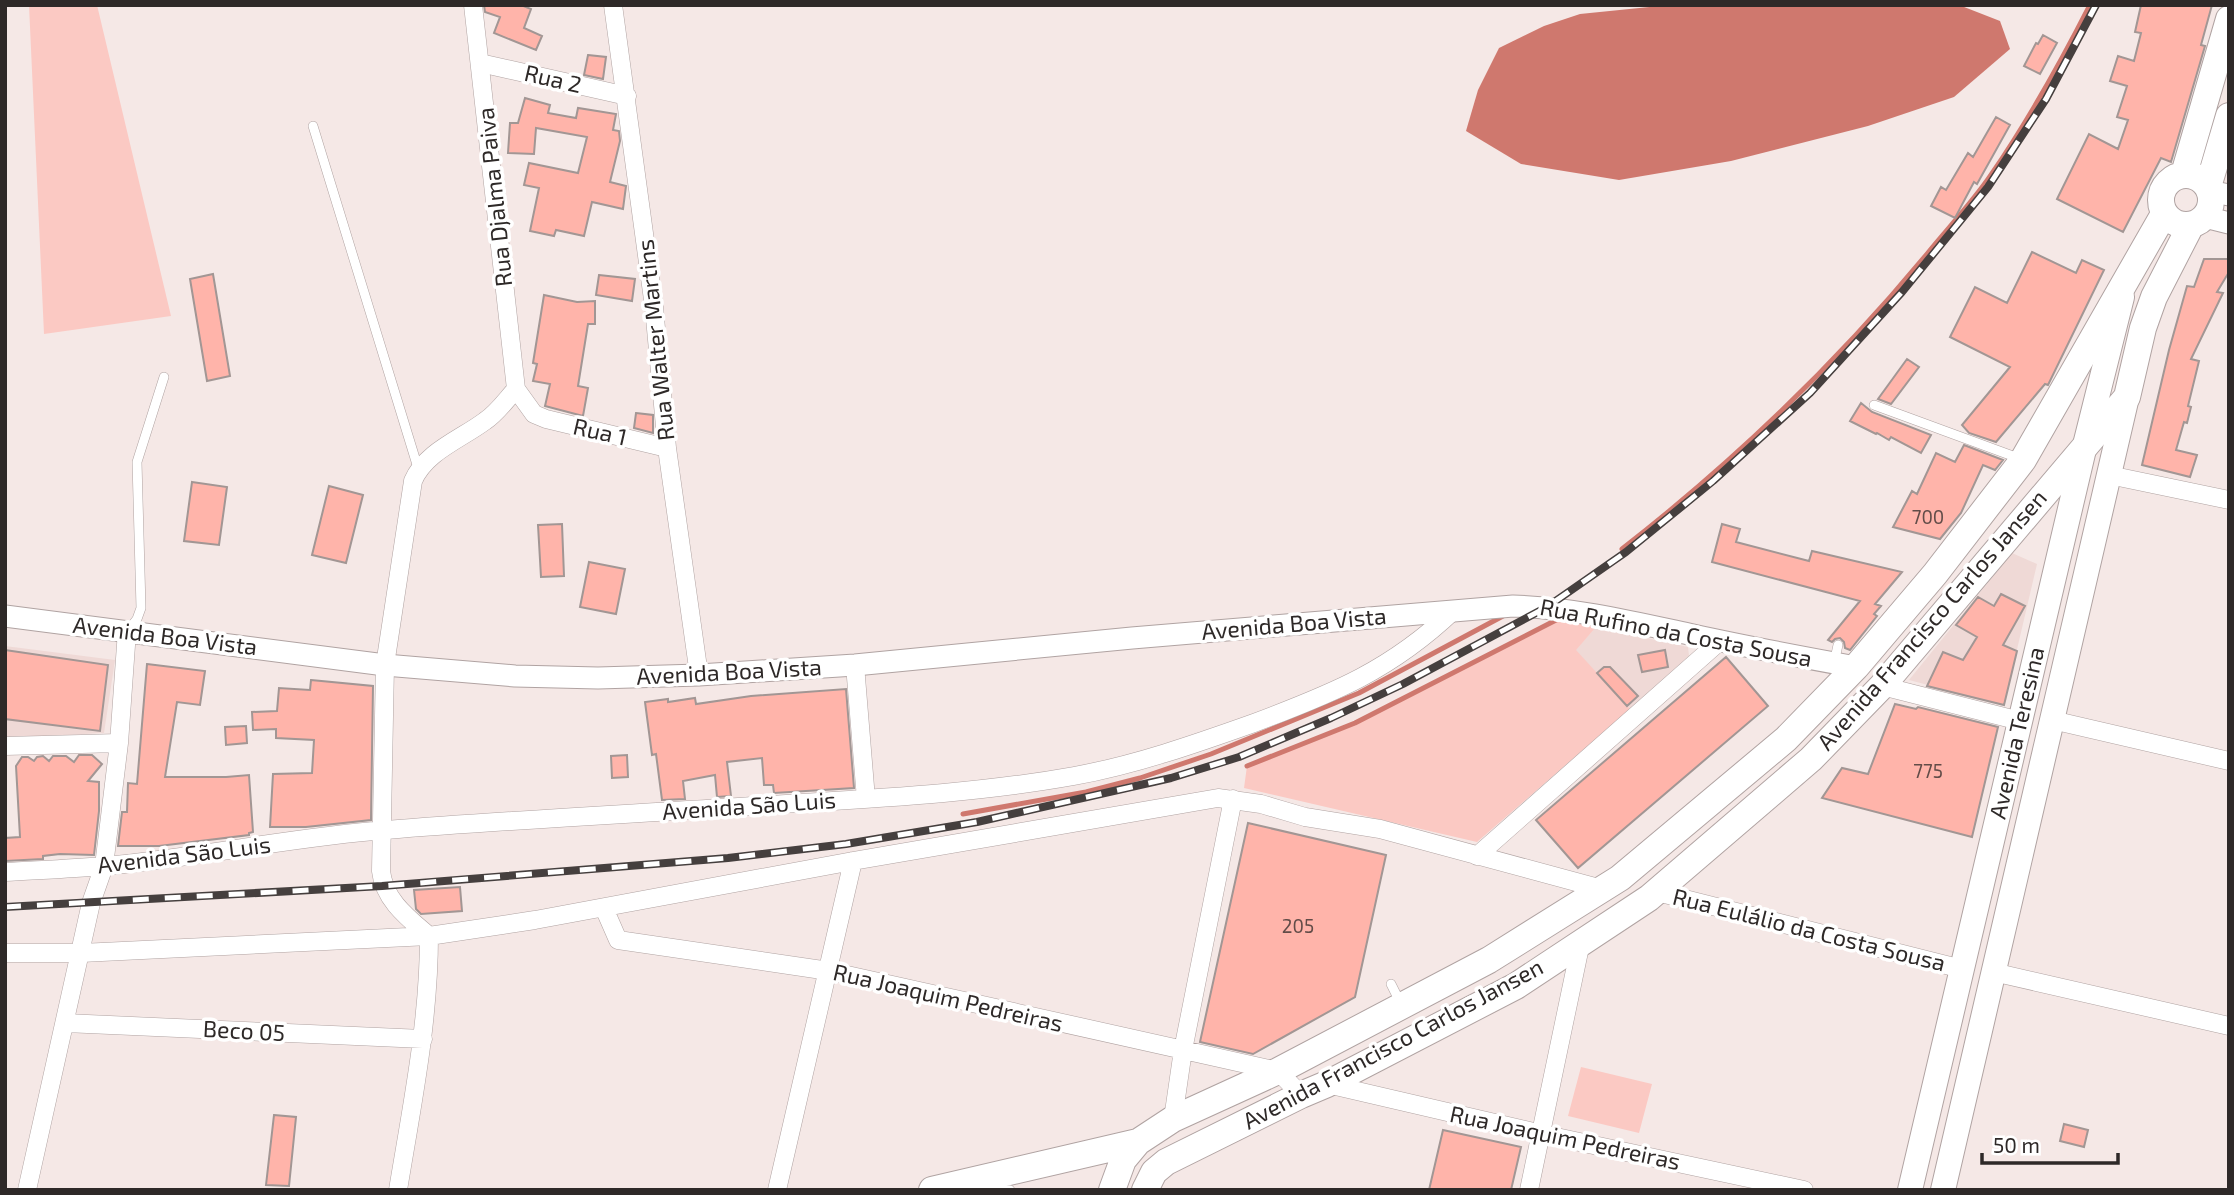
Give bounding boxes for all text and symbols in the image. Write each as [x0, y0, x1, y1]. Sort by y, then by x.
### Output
street label: Rua 2 [522, 58, 585, 98]
street label: Rua Djalma Paiva [471, 106, 517, 288]
street label: Rua Walter Martins [631, 238, 679, 442]
street label: Rua 1 [571, 411, 630, 451]
street label: Avenida Francisco Carlos Jansen [1811, 483, 2052, 755]
house number: 700 [1912, 505, 1944, 528]
street label: Rua Rufino da Costa Sousa [1538, 592, 1815, 672]
street label: Avenida Boa Vista [1200, 601, 1388, 645]
street label: Avenida Boa Vista [71, 610, 259, 660]
street label: Avenida Teresina [1983, 644, 2049, 821]
street label: Avenida Boa Vista [636, 652, 822, 690]
house number: 775 [1913, 759, 1943, 782]
street label: Avenida São Luis [661, 785, 837, 825]
street label: Avenida São Luis [96, 829, 272, 879]
street label: Rua Eulálio da Costa Sousa [1670, 882, 1948, 976]
house number: 205 [1282, 914, 1314, 937]
street label: Avenida Francisco Carlos Jansen [1238, 952, 1547, 1134]
street label: Rua Joaquim Pedreiras [831, 957, 1066, 1037]
street label: Beco 05 [202, 1014, 286, 1046]
street label: Rua Joaquim Pedreiras [1447, 1099, 1683, 1175]
scale bar [1982, 1122, 2118, 1166]
text: 50 m [1993, 1132, 2040, 1157]

